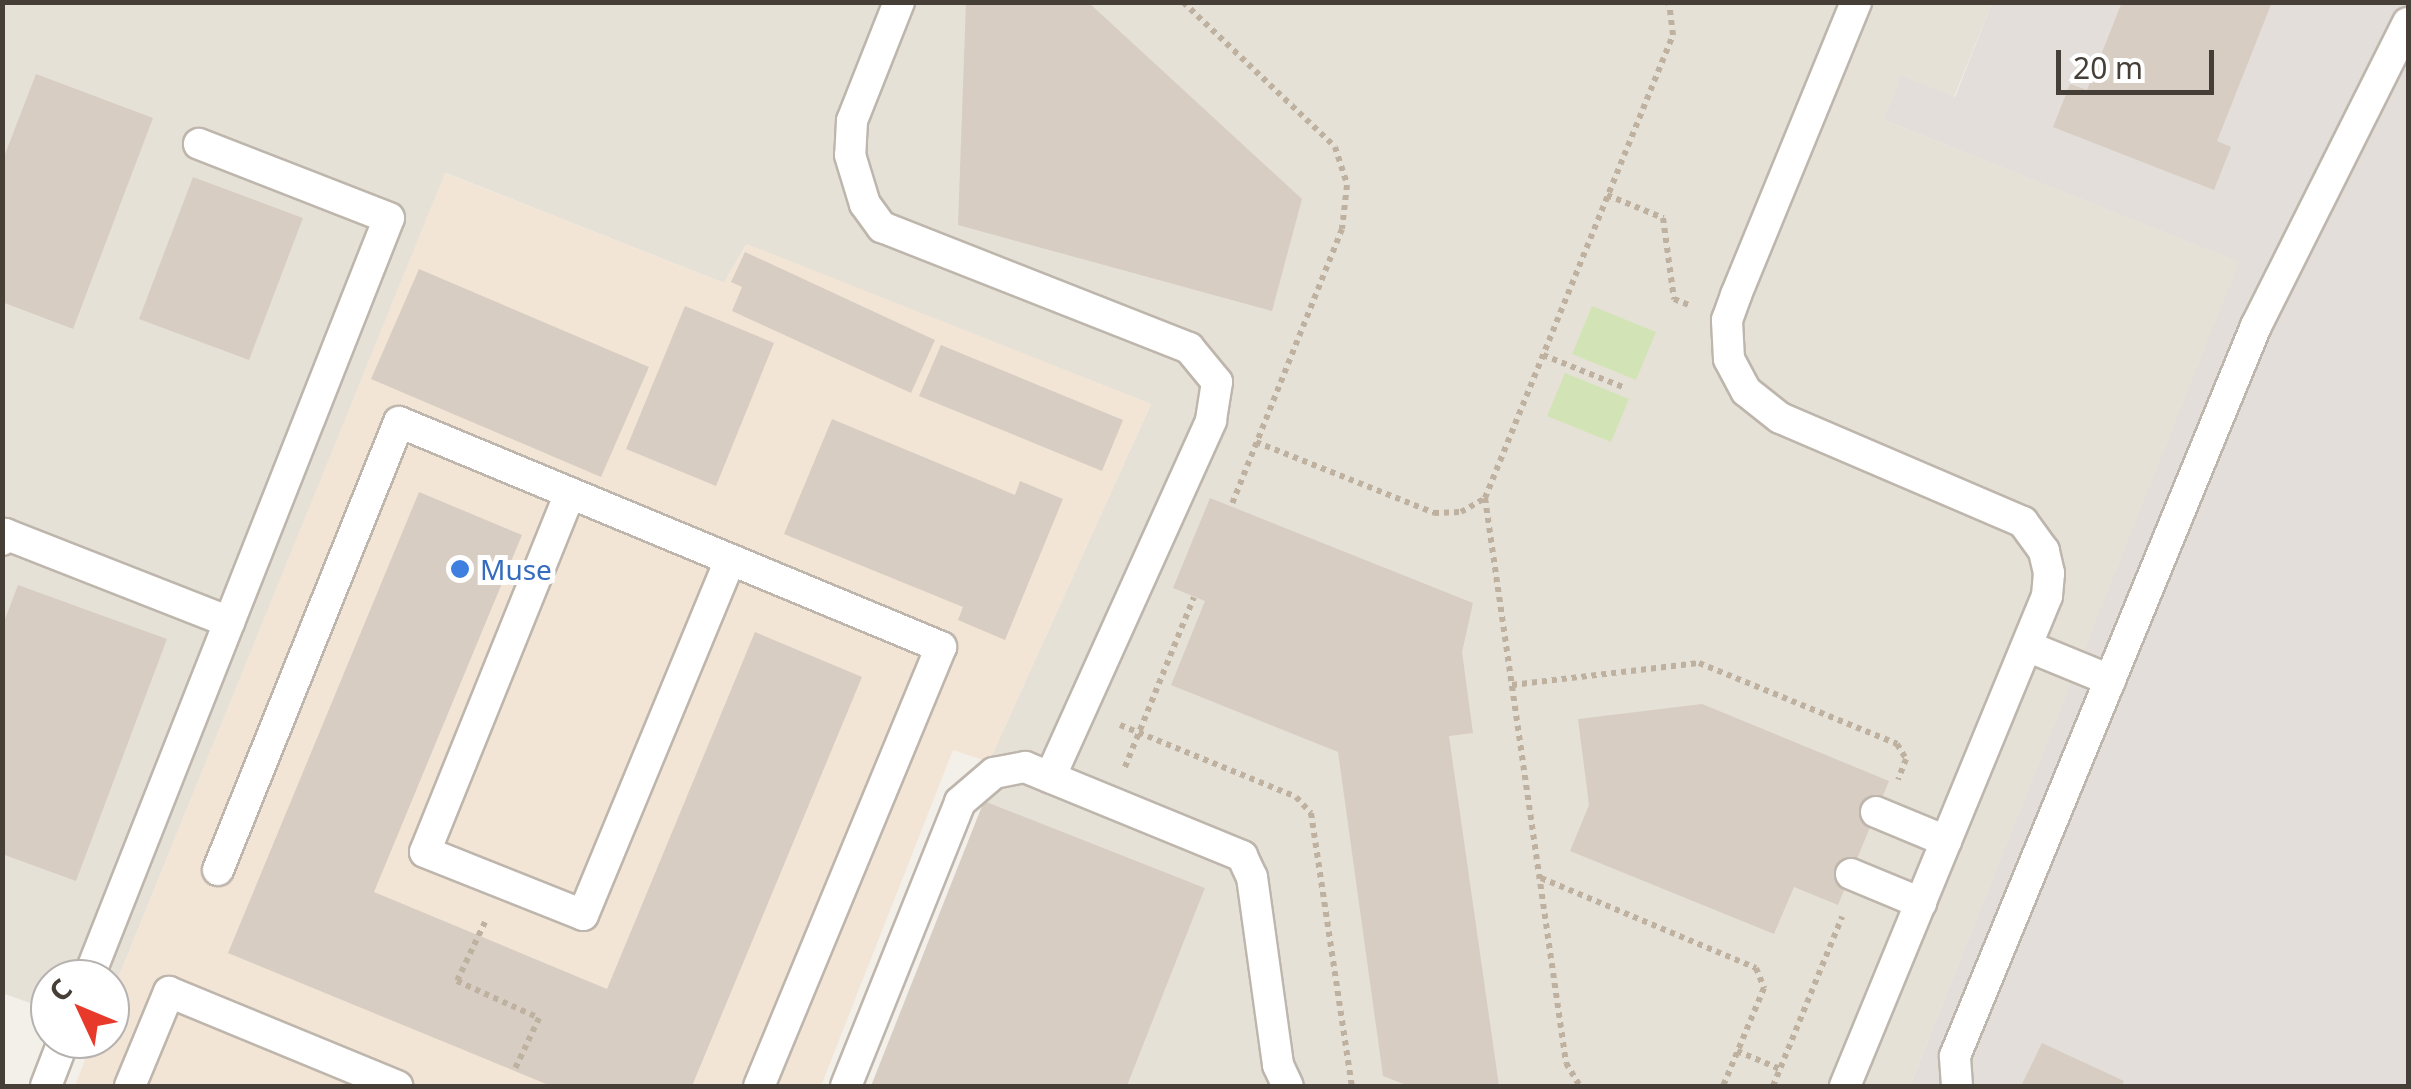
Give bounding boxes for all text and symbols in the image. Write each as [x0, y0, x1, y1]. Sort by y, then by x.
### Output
scale bar [2061, 30, 2218, 92]
text: 20 m [2073, 47, 2143, 88]
place label: Muse [480, 552, 552, 586]
marker: Muse [449, 558, 471, 580]
north arrow [30, 959, 130, 1059]
text: С [40, 970, 80, 1009]

